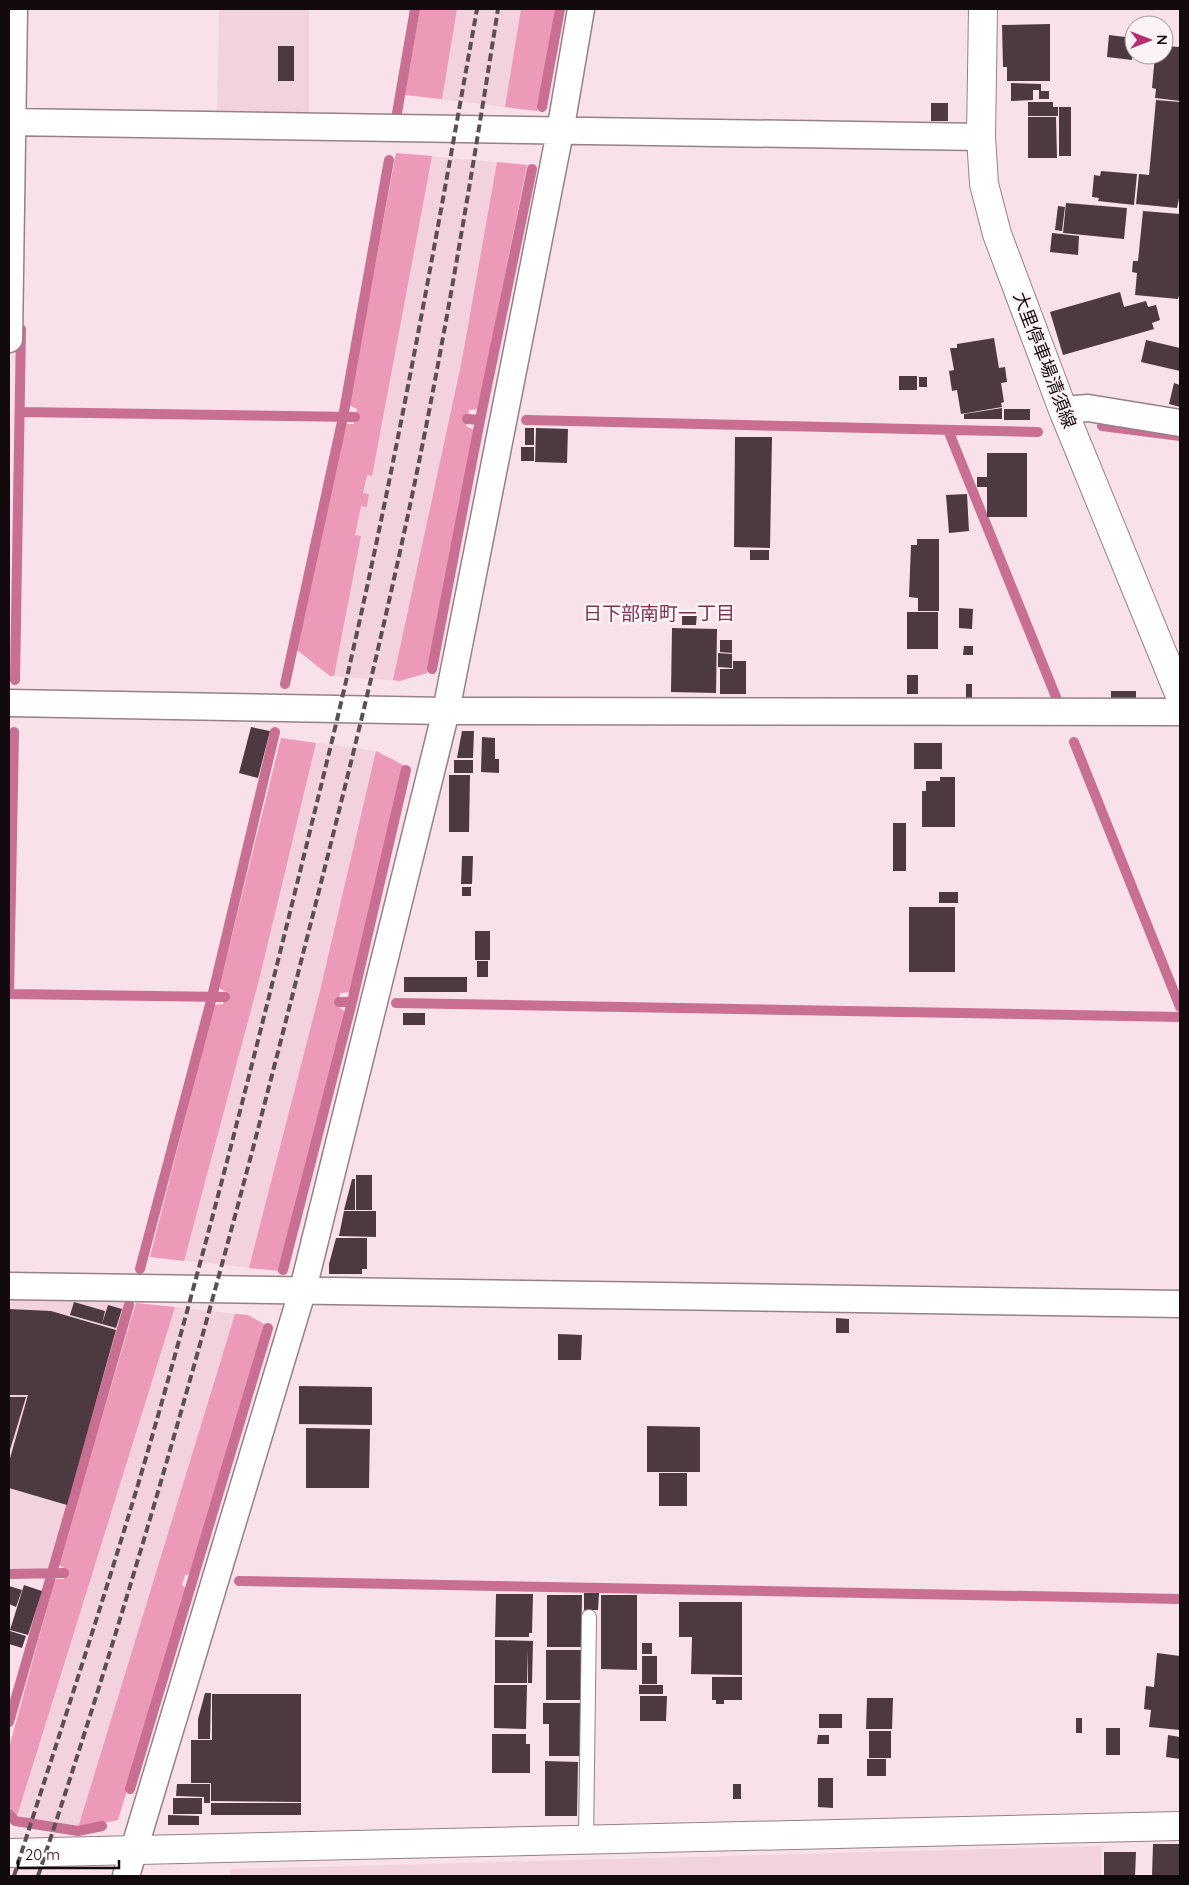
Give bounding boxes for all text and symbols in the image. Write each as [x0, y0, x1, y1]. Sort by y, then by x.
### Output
north arrow [1124, 15, 1174, 65]
text: N [1153, 35, 1171, 45]
street label: 大里停車場清須線 [1008, 289, 1082, 431]
district label: 日下部南町一丁目 [583, 601, 735, 625]
scale bar [18, 1838, 119, 1870]
text: 20 m [25, 1845, 60, 1864]

